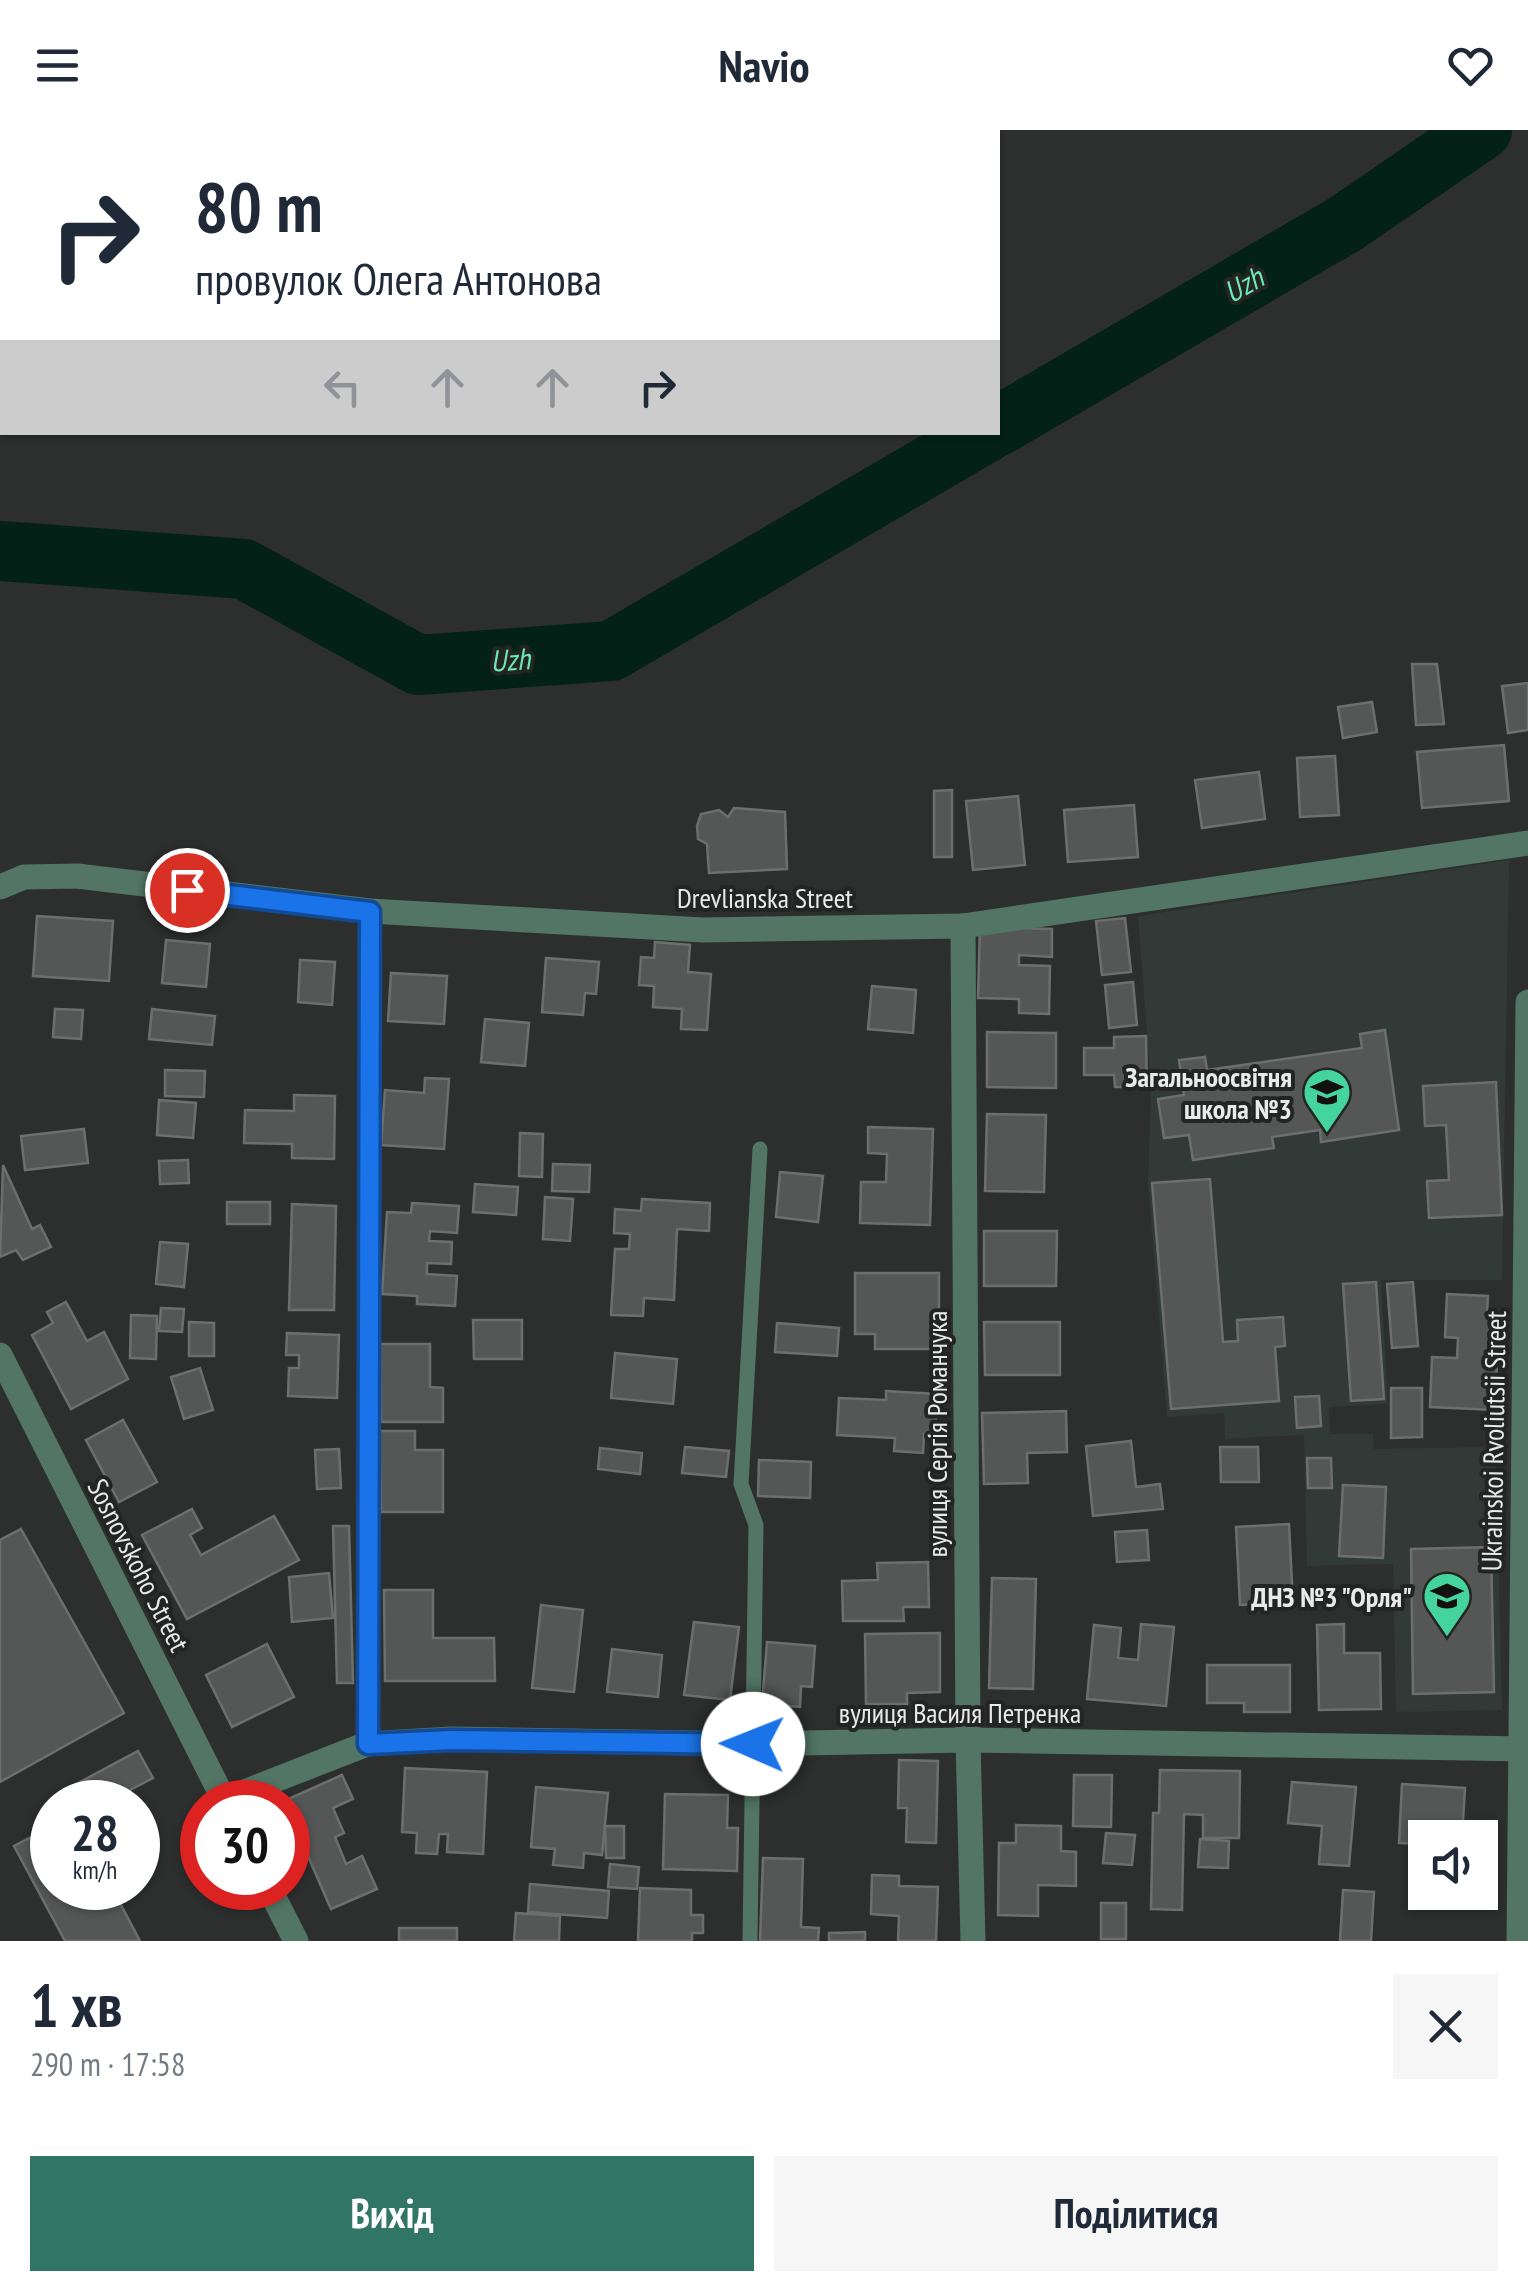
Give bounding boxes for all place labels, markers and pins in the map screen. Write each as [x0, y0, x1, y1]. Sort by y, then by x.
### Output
pin [145, 848, 230, 933]
place label: Загальноосвітня школа №3 [1125, 1058, 1292, 1127]
school or university icon: Загальноосвітня школа №3 [1301, 1066, 1353, 1134]
school or university icon: ДНЗ №3 "Орля" [1421, 1570, 1473, 1638]
place label: ДНЗ №3 "Орля" [1251, 1578, 1412, 1615]

